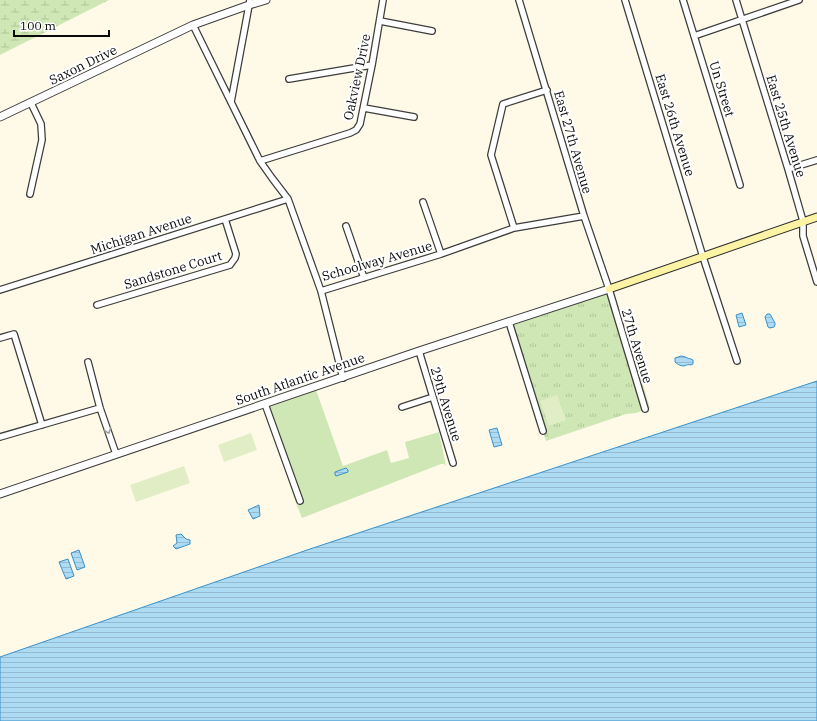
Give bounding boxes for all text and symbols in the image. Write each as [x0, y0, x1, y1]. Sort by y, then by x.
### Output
scale bar [14, 12, 109, 38]
text: 100 m [20, 18, 56, 33]
street label: Oakview Drive [340, 32, 374, 122]
street label: Saxon Drive [46, 41, 120, 89]
street label: Un Street [705, 59, 739, 119]
street label: East 26th Avenue [651, 72, 699, 178]
street label: East 25th Avenue [762, 73, 810, 179]
street label: East 27th Avenue [550, 89, 596, 195]
street label: Michigan Avenue [88, 210, 194, 258]
street label: Schoolway Avenue [320, 237, 434, 285]
street label: Sandstone Court [122, 247, 224, 293]
street label: 27th Avenue [618, 307, 656, 385]
street label: South Atlantic Avenue [233, 349, 367, 409]
street label: 29th Avenue [427, 365, 465, 443]
one-way arrow [103, 428, 112, 435]

